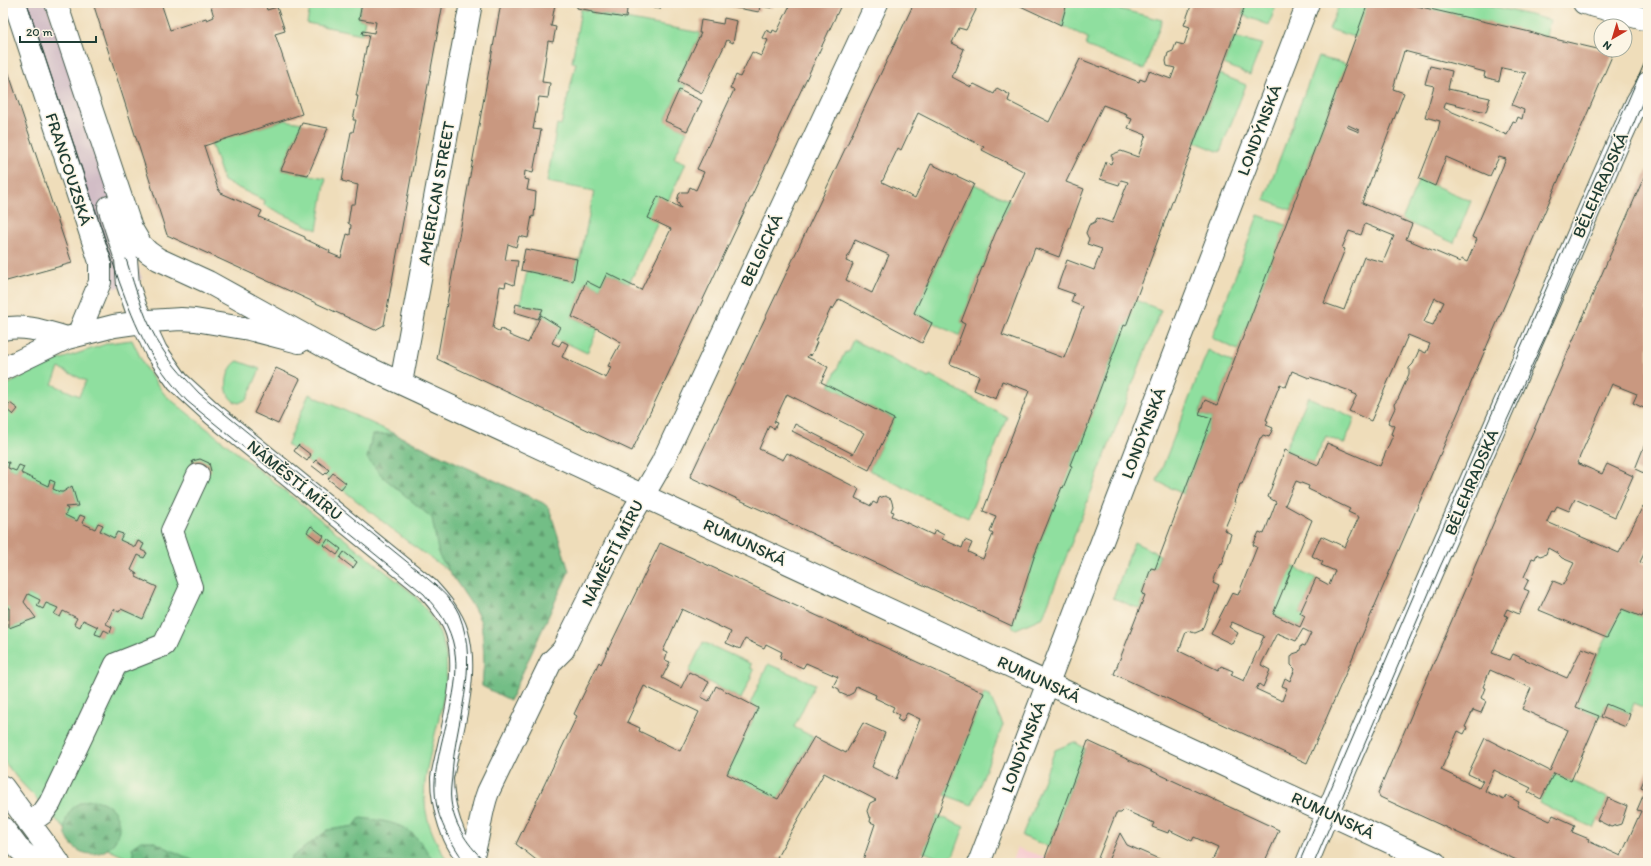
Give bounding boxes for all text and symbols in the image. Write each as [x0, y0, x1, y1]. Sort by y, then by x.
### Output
scale bar [20, 18, 96, 44]
north arrow [1593, 18, 1633, 58]
text: 20 m [26, 25, 53, 39]
text: N [1600, 38, 1614, 53]
street label: LONDÝNSKÁ [1232, 82, 1286, 178]
street label: FRANCOUZSKÁ [41, 110, 97, 228]
street label: AMERICAN STREET [414, 119, 459, 266]
street label: BĚLEHRADSKÁ [1568, 129, 1632, 241]
street label: BELGICKÁ [736, 211, 786, 289]
street label: LONDÝNSKÁ [1116, 385, 1170, 481]
street label: BĚLEHRADSKÁ [1440, 426, 1502, 538]
street label: NÁMĚSTÍ MÍRU [243, 436, 347, 524]
street label: NÁMĚSTÍ MÍRU [577, 497, 647, 609]
street label: RUMUNSKÁ [700, 514, 790, 570]
street label: RUMUNSKÁ [994, 651, 1084, 707]
street label: LONDÝNSKÁ [996, 699, 1050, 795]
street label: RUMUNSKÁ [1288, 787, 1378, 843]

